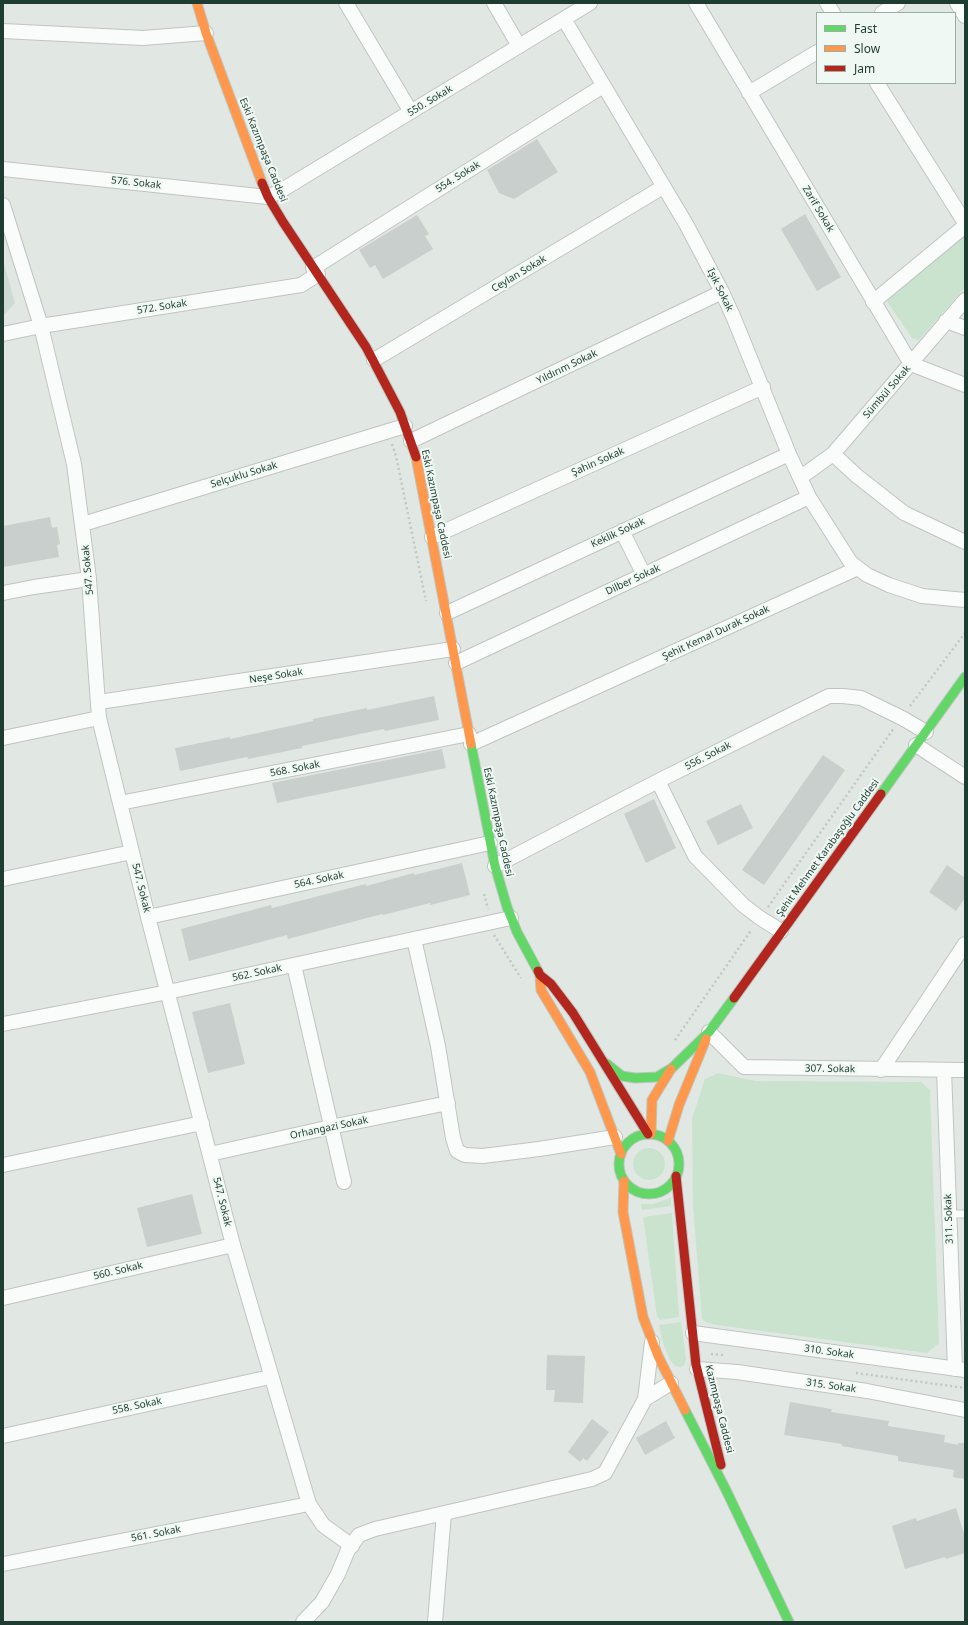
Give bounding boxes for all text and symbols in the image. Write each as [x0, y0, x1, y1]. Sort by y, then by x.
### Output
legend [816, 12, 956, 84]
text: Fast [854, 20, 877, 37]
text: Slow [854, 40, 880, 57]
text: Jam [854, 60, 875, 77]
street label: 550. Sokak [405, 83, 455, 119]
street label: Eski Kazımpaşa Caddesi [237, 96, 289, 204]
street label: 554. Sokak [434, 159, 482, 195]
street label: 576. Sokak [110, 174, 162, 192]
street label: Zarif Sokak [799, 184, 837, 234]
street label: Ceylan Sokak [489, 253, 549, 295]
street label: Işık Sokak [704, 266, 736, 314]
street label: 572. Sokak [136, 297, 188, 317]
street label: Yıldırım Sokak [535, 347, 599, 387]
street label: Sümbül Sokak [861, 363, 913, 421]
street label: Şahin Sokak [570, 445, 626, 479]
street label: Eski Kazımpaşa Caddesi [419, 448, 453, 560]
street label: Selçuklu Sokak [209, 459, 279, 491]
street label: Keklik Sokak [589, 515, 647, 551]
street label: 547. Sokak [80, 544, 96, 596]
street label: Dilber Sokak [604, 562, 662, 598]
street label: Şehit Kemal Durak Sokak [661, 603, 771, 663]
street label: Neşe Sokak [248, 666, 304, 686]
street label: 556. Sokak [683, 739, 733, 773]
street label: 568. Sokak [269, 758, 321, 780]
street label: Eski Kazımpaşa Caddesi [481, 766, 515, 878]
street label: Şehit Mehmet Karabaşoğlu Caddesi [774, 777, 882, 919]
street label: 547. Sokak [129, 862, 153, 914]
street label: 564. Sokak [293, 869, 345, 891]
street label: 562. Sokak [231, 962, 283, 984]
street label: 307. Sokak [805, 1063, 855, 1075]
street label: Orhangazi Sokak [289, 1114, 369, 1142]
street label: 547. Sokak [210, 1176, 234, 1228]
street label: 311. Sokak [942, 1194, 956, 1244]
street label: 560. Sokak [92, 1259, 144, 1283]
street label: 310. Sokak [803, 1343, 855, 1361]
street label: Kazımpaşa Caddesi [702, 1364, 736, 1454]
street label: 315. Sokak [805, 1377, 857, 1395]
street label: 558. Sokak [111, 1395, 163, 1417]
street label: 561. Sokak [130, 1523, 182, 1545]

